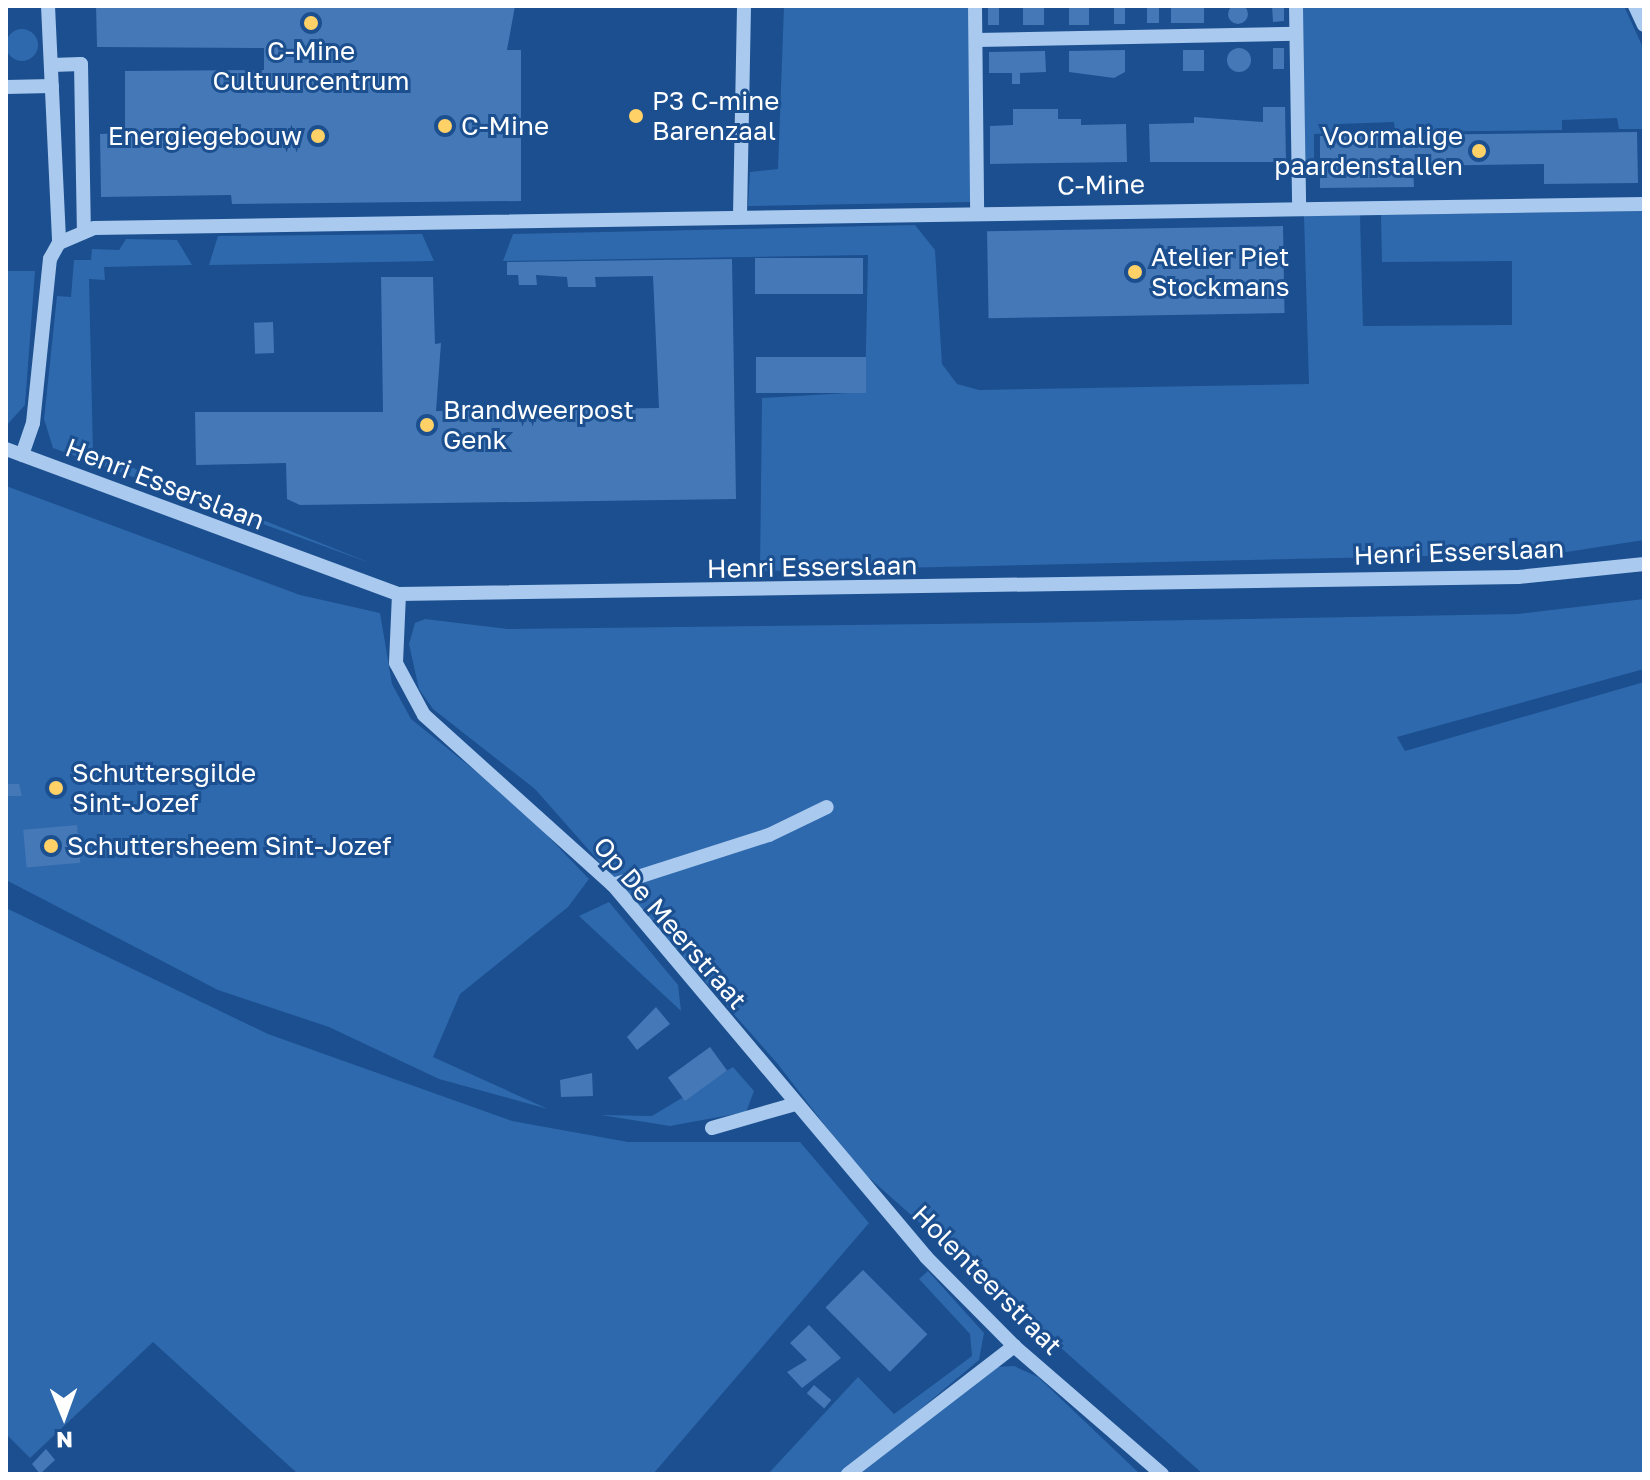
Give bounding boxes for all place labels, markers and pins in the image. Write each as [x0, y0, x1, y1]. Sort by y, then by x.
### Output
marker: C-Mine Cultuurcentrum [302, 14, 320, 32]
place label: C-Mine Cultuurcentrum [212, 35, 410, 96]
place label: P3 C-mine Barenzaal [652, 85, 779, 146]
marker: P3 C-mine Barenzaal [627, 107, 645, 125]
place label: C-Mine [461, 110, 549, 142]
marker: C-Mine [436, 117, 454, 135]
place label: Energiegebouw [108, 120, 302, 152]
place label: Voormalige paardenstallen [1274, 120, 1463, 182]
marker: Energiegebouw [309, 127, 327, 145]
marker: Voormalige paardenstallen [1470, 142, 1488, 160]
place label: Atelier Piet Stockmans [1151, 241, 1289, 302]
marker: Atelier Piet Stockmans [1126, 263, 1144, 281]
place label: Brandweerpost Genk [443, 394, 634, 456]
marker: Brandweerpost Genk [418, 416, 436, 434]
place label: Schuttersgilde Sint-Jozef [72, 757, 256, 818]
marker: Schuttersgilde Sint-Jozef [47, 779, 65, 797]
place label: Schuttersheem Sint-Jozef [67, 830, 391, 862]
marker: Schuttersheem Sint-Jozef [42, 837, 60, 855]

